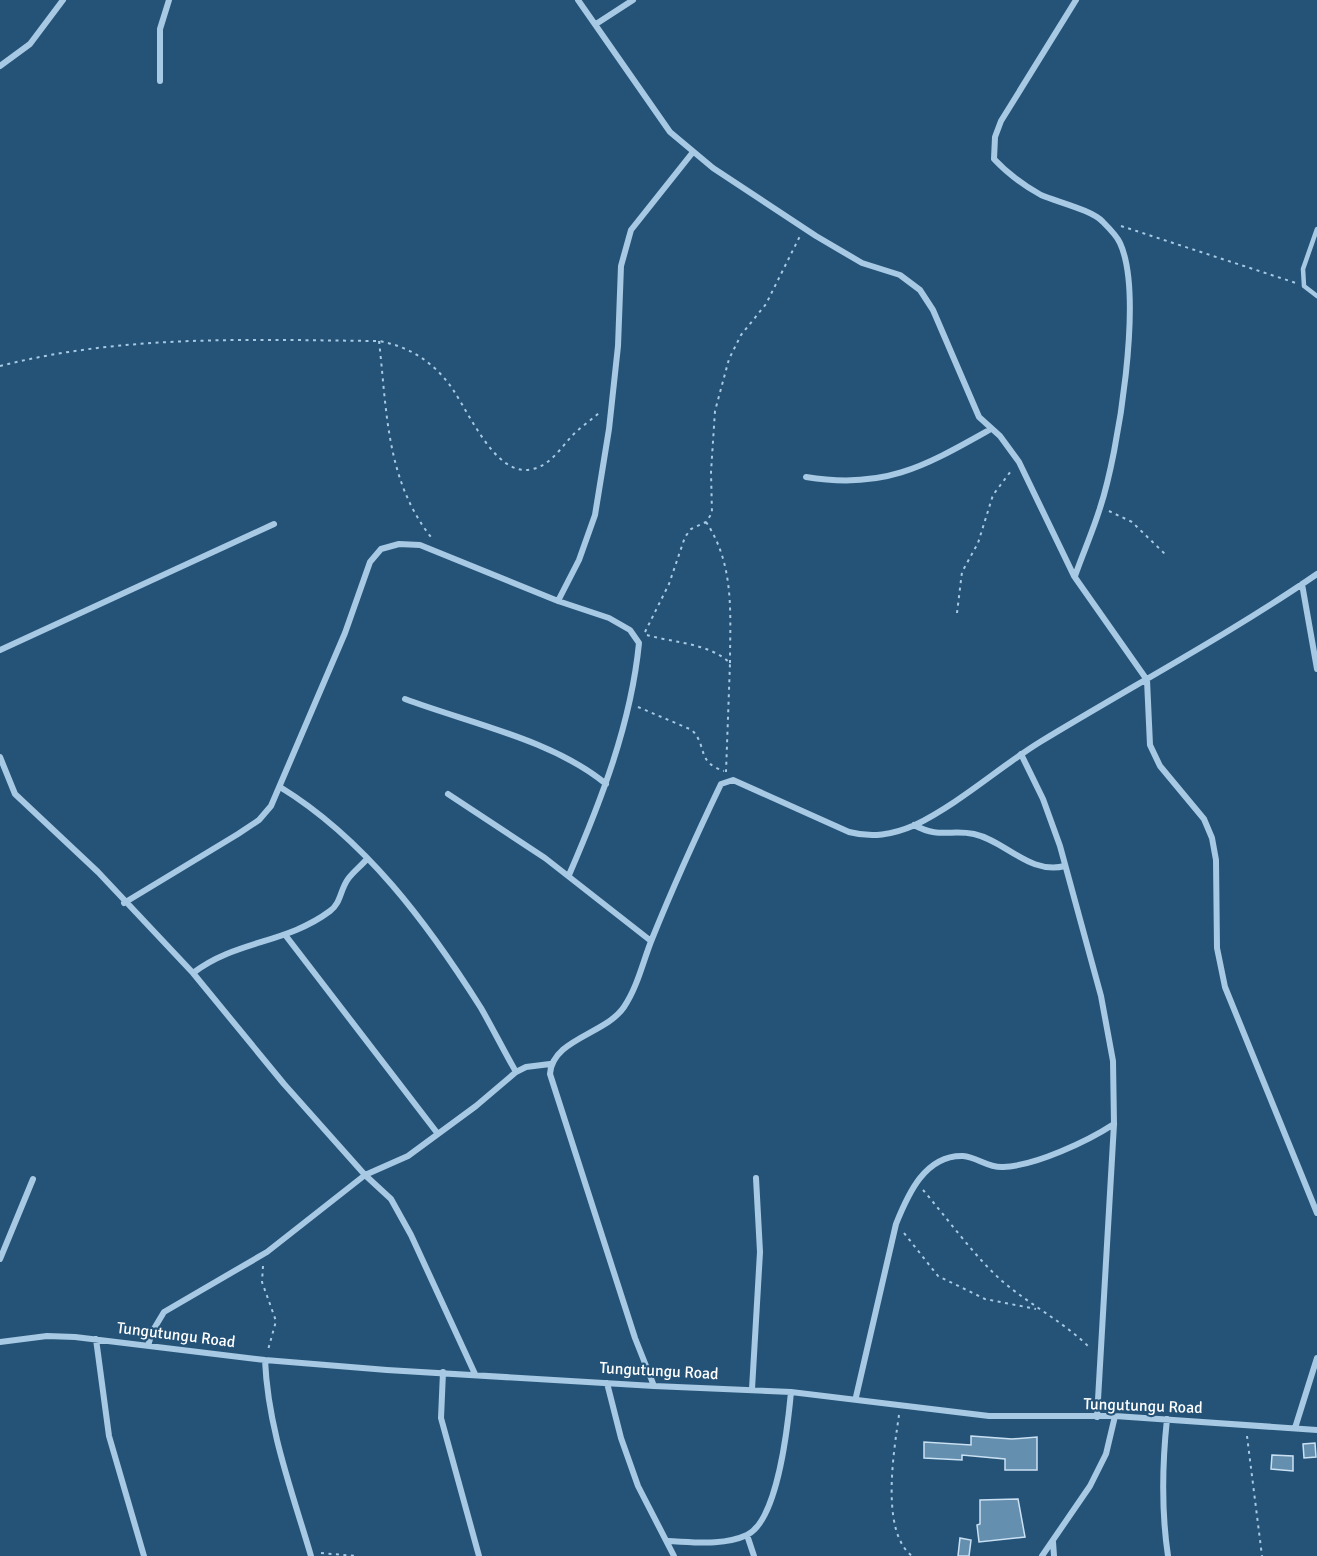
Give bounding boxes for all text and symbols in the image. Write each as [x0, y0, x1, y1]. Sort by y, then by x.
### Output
street label: Tungutungu Road [116, 1318, 236, 1352]
street label: Tungutungu Road [599, 1358, 719, 1384]
street label: Tungutungu Road [1083, 1394, 1203, 1418]

